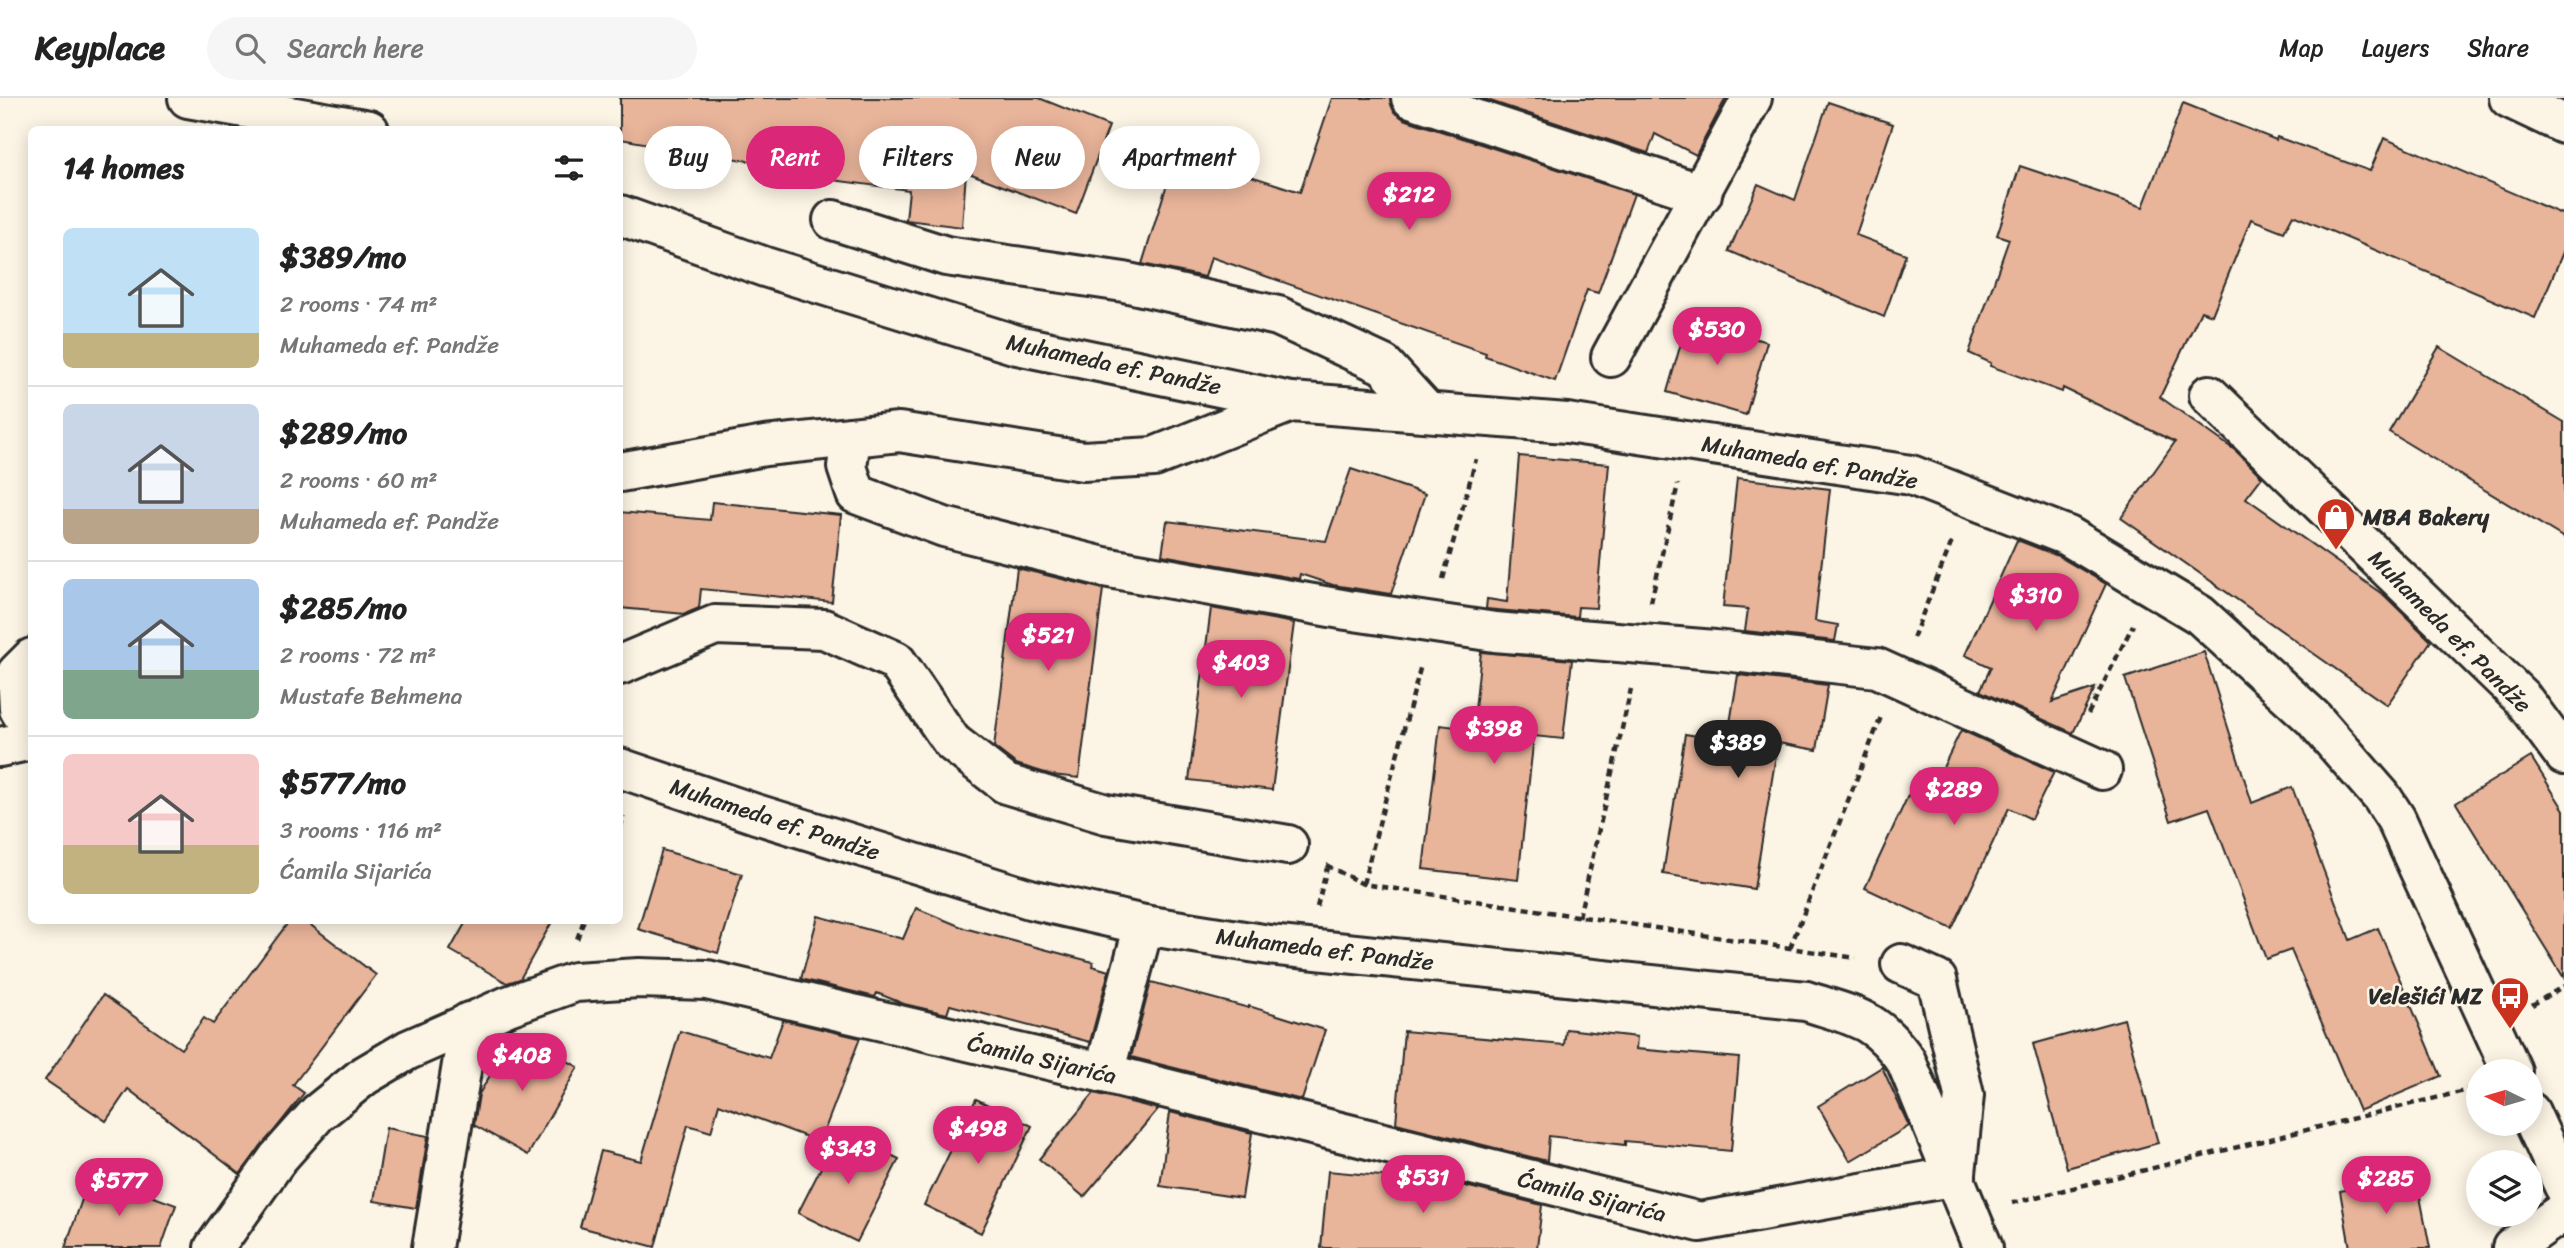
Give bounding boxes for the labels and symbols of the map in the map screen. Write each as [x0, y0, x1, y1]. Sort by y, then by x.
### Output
pin: $212 [1368, 172, 1450, 232]
pin: $530 [1676, 308, 1758, 367]
street label: Muhameda ef. Pandže [1003, 322, 1225, 407]
street label: Muhameda ef. Pandže [1699, 423, 1921, 502]
shop icon: MBA Bakery [2315, 496, 2357, 551]
place label: MBA Bakery [2362, 497, 2490, 538]
street label: Muhameda ef. Pandže [2358, 539, 2542, 723]
pin: $310 [1995, 574, 2077, 633]
pin: $521 [1007, 614, 1089, 673]
pin: $403 [1200, 640, 1282, 700]
pin: $398 [1453, 706, 1535, 766]
pin: $389 [1697, 720, 1779, 780]
street label: Muhameda ef. Pandže [664, 766, 885, 873]
pin: $289 [1913, 768, 1995, 827]
street label: Muhameda ef. Pandže [1214, 916, 1436, 983]
bus stop icon: Velešići MZ [2489, 975, 2531, 1030]
place label: Velešići MZ [2368, 976, 2484, 1017]
street label: Ćamila Sijarića [963, 1022, 1120, 1097]
pin: $408 [481, 1034, 563, 1093]
north arrow [2466, 1059, 2543, 1136]
pin: $498 [937, 1107, 1019, 1166]
pin: $343 [807, 1126, 889, 1186]
pin: $531 [1382, 1156, 1464, 1215]
pin: $285 [2345, 1156, 2427, 1216]
pin: $577 [78, 1158, 160, 1218]
street label: Ćamila Sijarića [1513, 1158, 1671, 1235]

